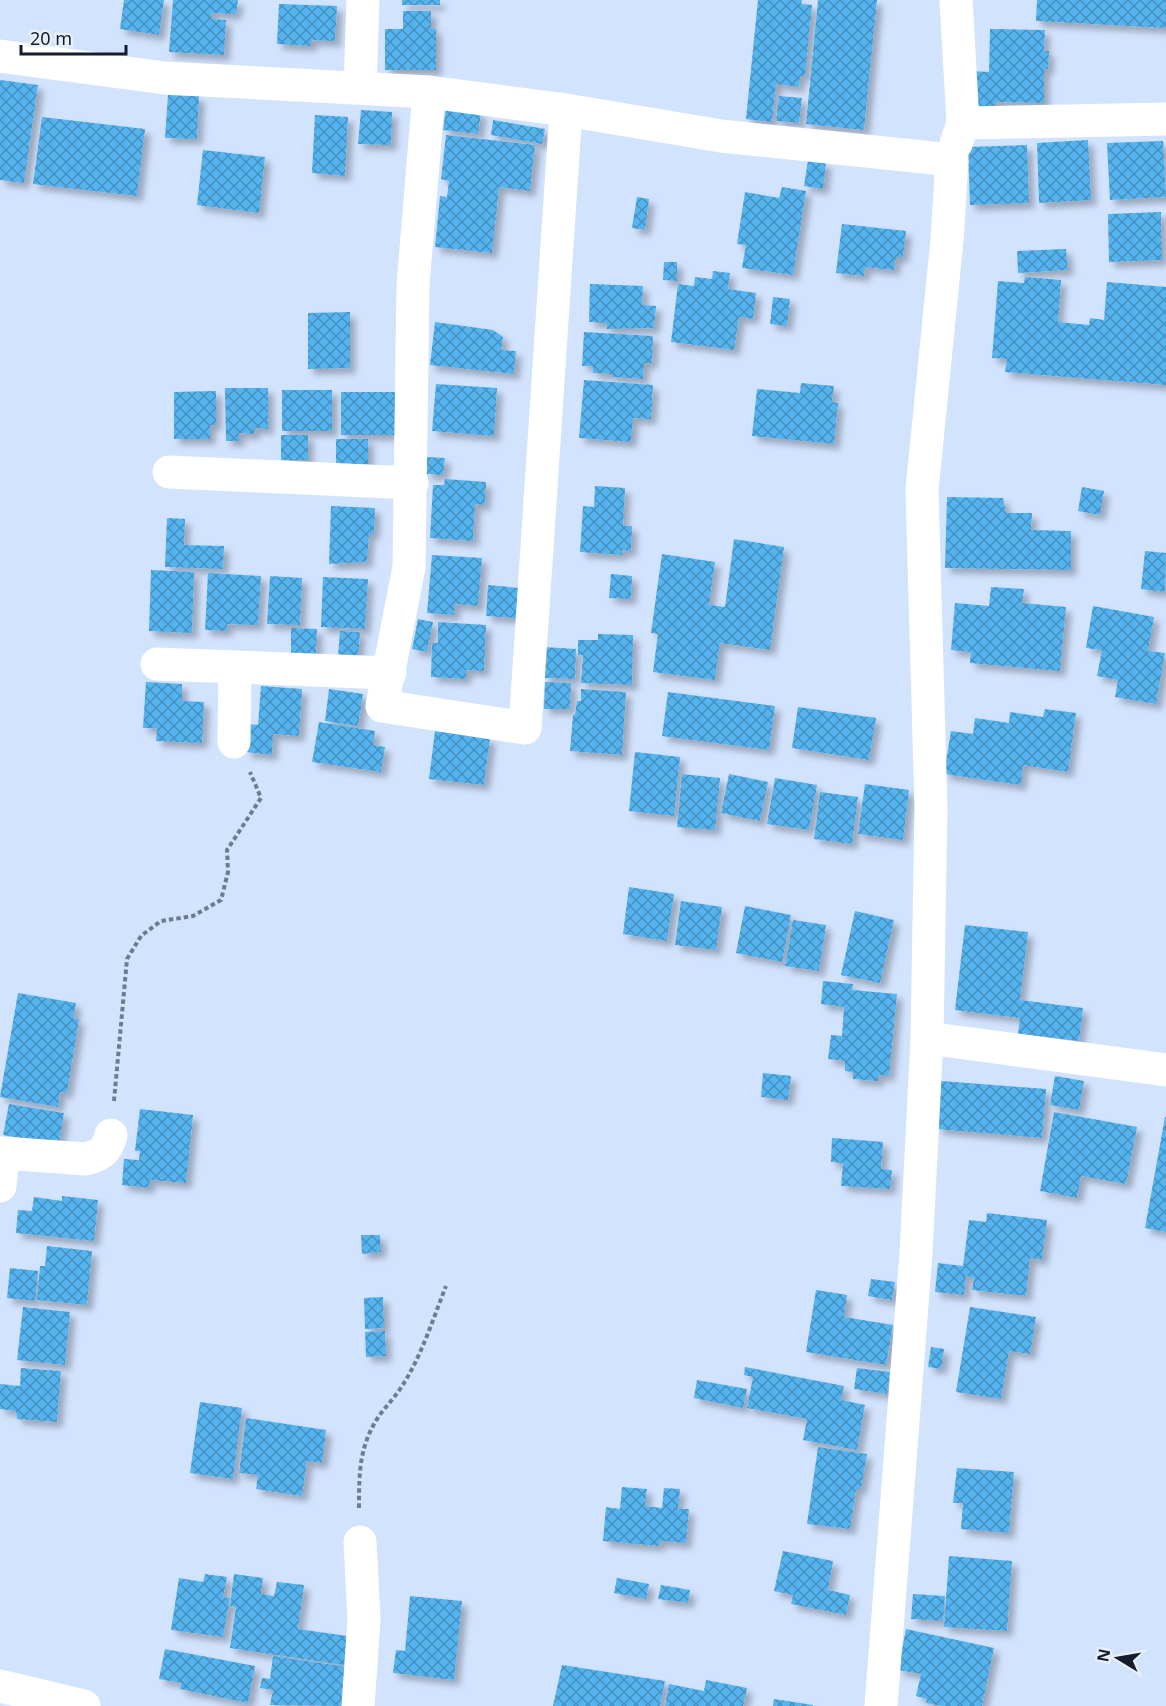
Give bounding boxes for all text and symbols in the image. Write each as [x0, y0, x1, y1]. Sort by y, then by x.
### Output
scale bar [21, 18, 126, 56]
text: 20 m [30, 26, 72, 50]
north arrow [1088, 1628, 1148, 1688]
text: N [1091, 1647, 1115, 1664]

